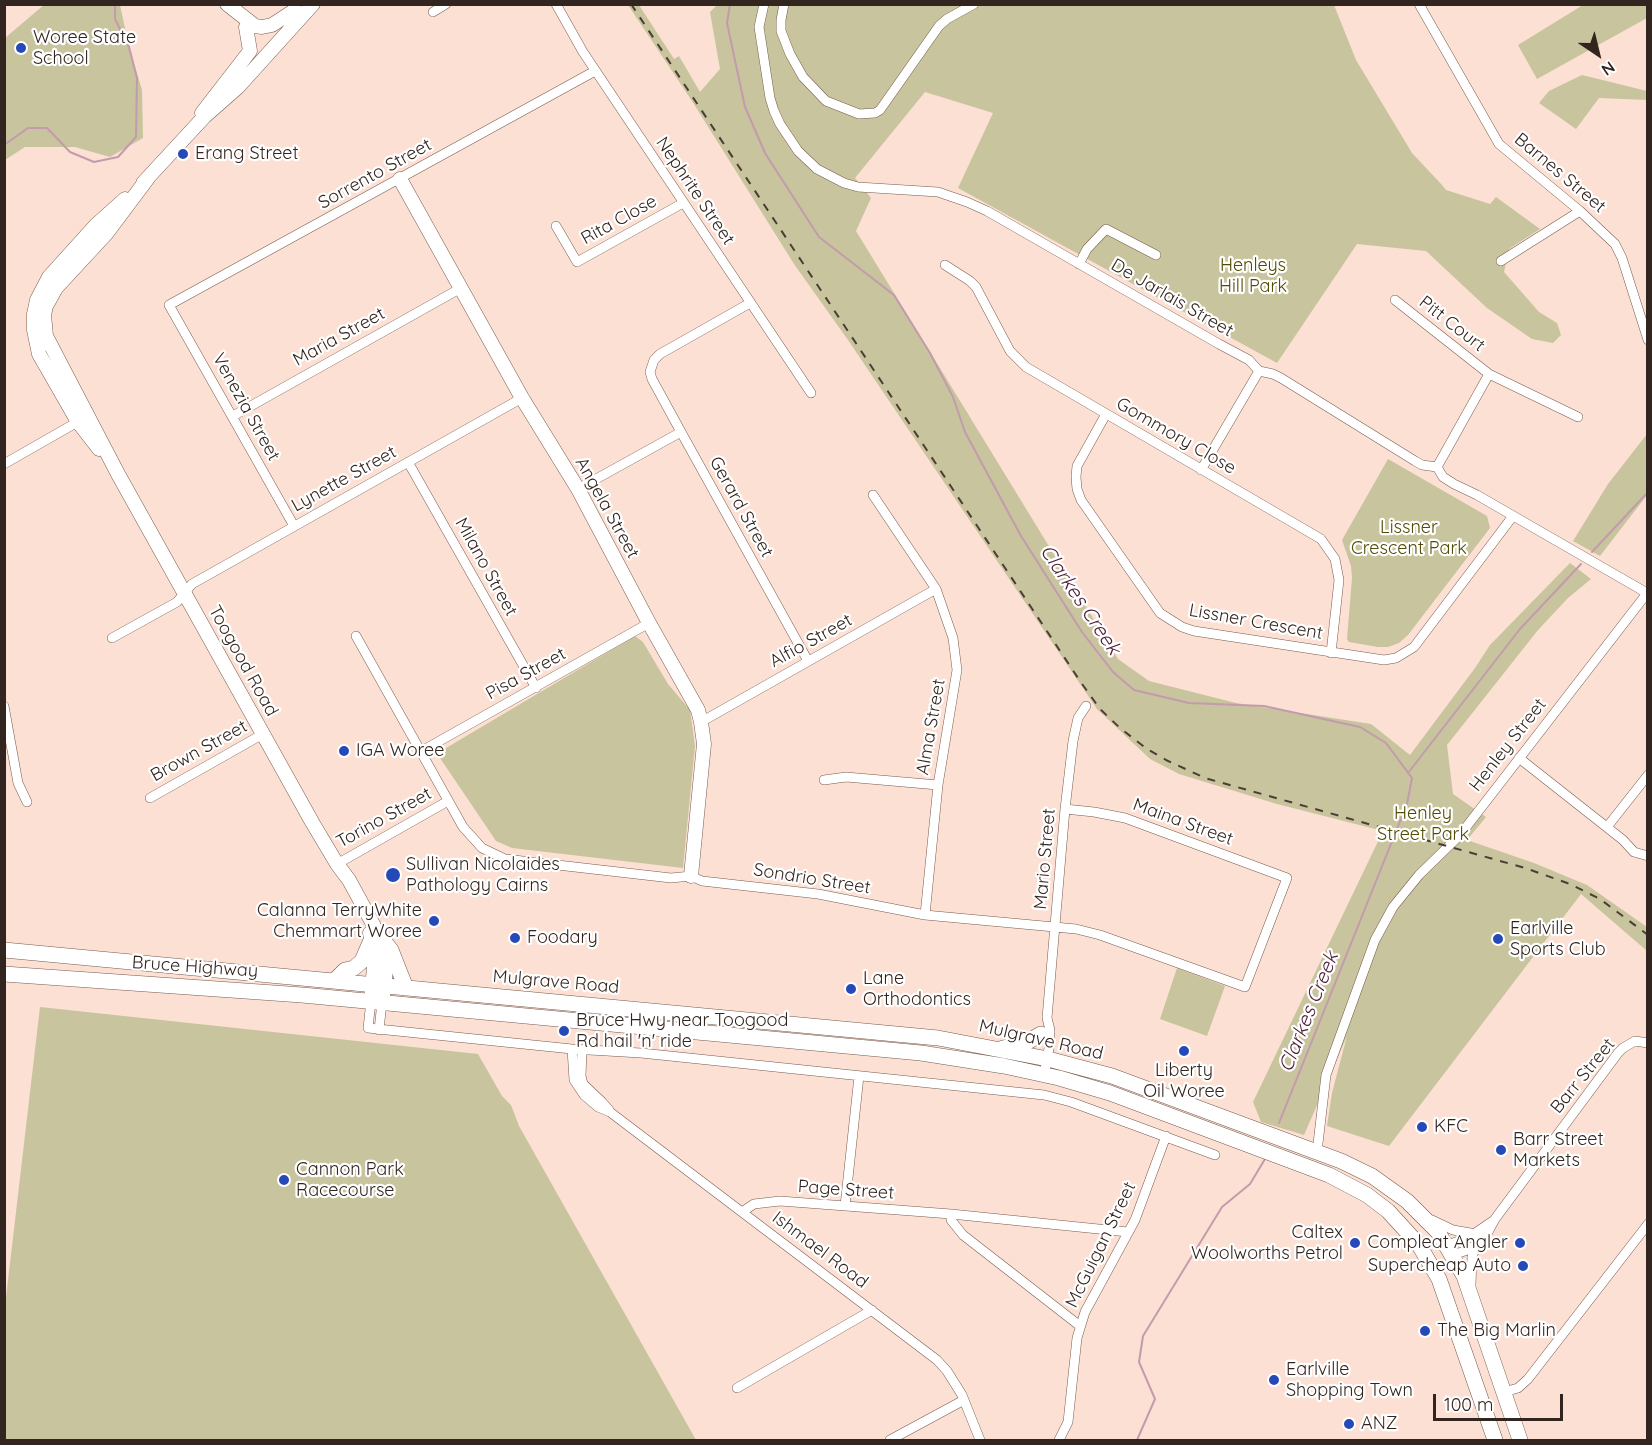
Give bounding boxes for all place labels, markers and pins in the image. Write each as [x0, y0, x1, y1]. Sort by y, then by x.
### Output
place label: Woree State School [33, 27, 136, 70]
marker: Woree State School [14, 41, 28, 55]
place label: Erang Street [195, 143, 299, 165]
marker: Erang Street [176, 147, 190, 161]
place label: IGA Woree [356, 740, 444, 762]
marker: IGA Woree [337, 744, 351, 758]
place label: Sullivan Nicolaides Pathology Cairns [406, 854, 560, 896]
marker: Sullivan Nicolaides Pathology Cairns [384, 866, 402, 884]
place label: Calanna TerryWhite Chemmart Woree [257, 900, 422, 942]
marker: Calanna TerryWhite Chemmart Woree [427, 914, 441, 928]
place label: Earlville Sports Club [1510, 918, 1606, 960]
place label: Foodary [527, 927, 598, 949]
marker: Foodary [508, 931, 522, 945]
marker: Earlville Sports Club [1491, 932, 1505, 946]
place label: Lane Orthodontics [863, 968, 971, 1010]
marker: Lane Orthodontics [844, 982, 858, 996]
place label: Bruce Hwy near Toogood Rd hail 'n' ride [576, 1010, 788, 1052]
marker: Bruce Hwy near Toogood Rd hail 'n' ride [557, 1024, 571, 1038]
marker: Liberty Oil Woree [1177, 1044, 1191, 1058]
place label: Liberty Oil Woree [1143, 1060, 1225, 1102]
place label: KFC [1434, 1116, 1468, 1138]
marker: KFC [1415, 1120, 1429, 1134]
place label: Barr Street Markets [1513, 1129, 1604, 1172]
marker: Barr Street Markets [1494, 1143, 1508, 1157]
place label: Cannon Park Racecourse [296, 1159, 404, 1202]
marker: Cannon Park Racecourse [277, 1173, 291, 1187]
place label: Caltex Woolworths Petrol [1191, 1222, 1343, 1264]
place label: Compleat Angler [1368, 1232, 1508, 1254]
marker: Caltex Woolworths Petrol [1348, 1236, 1362, 1250]
marker: Compleat Angler [1513, 1236, 1527, 1250]
place label: Supercheap Auto [1368, 1255, 1511, 1277]
marker: Supercheap Auto [1516, 1259, 1530, 1273]
place label: The Big Marlin [1437, 1320, 1556, 1342]
marker: The Big Marlin [1418, 1324, 1432, 1338]
place label: Earlville Shopping Town [1286, 1359, 1413, 1402]
marker: Earlville Shopping Town [1267, 1373, 1281, 1387]
place label: ANZ [1361, 1413, 1397, 1435]
marker: ANZ [1342, 1417, 1356, 1431]

